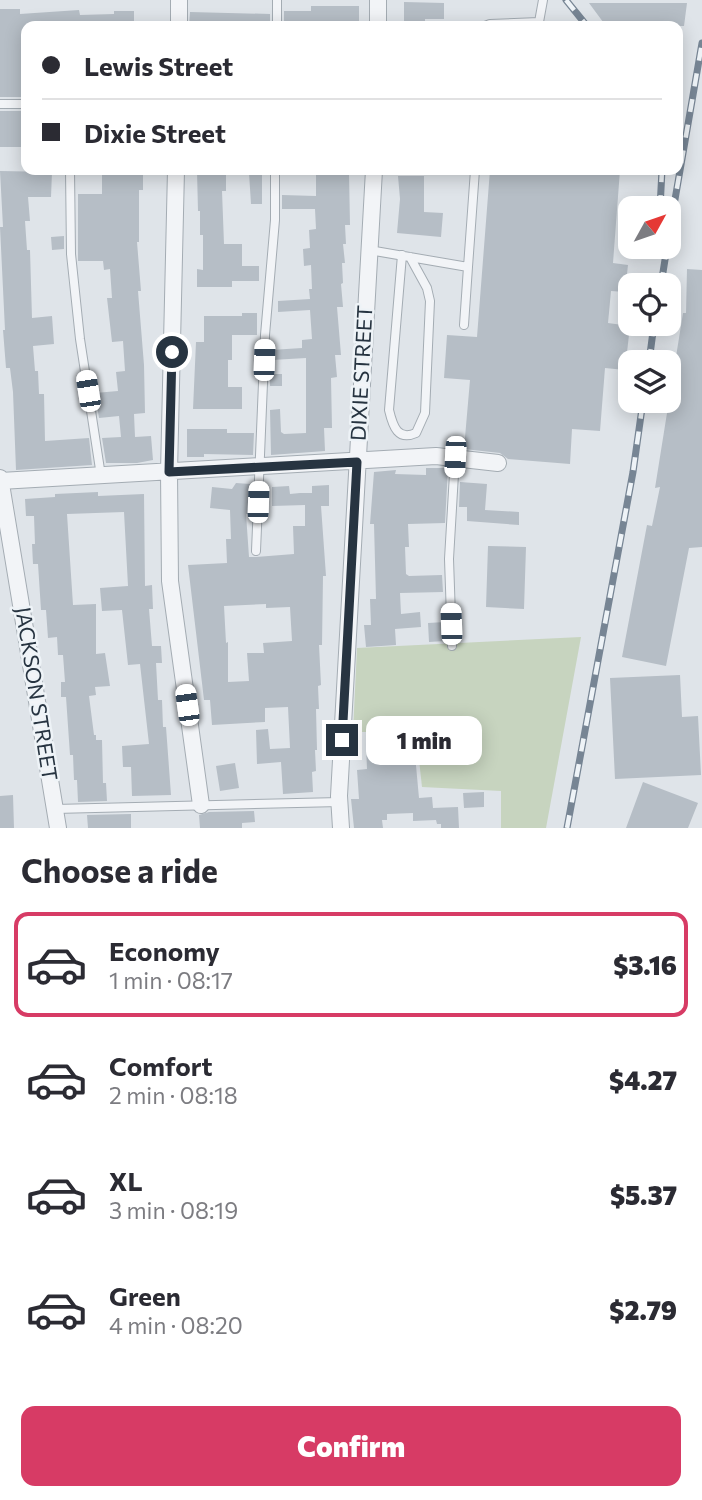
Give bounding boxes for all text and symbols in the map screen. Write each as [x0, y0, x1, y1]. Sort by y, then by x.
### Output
text: Lewis Street [84, 50, 233, 81]
text: Dixie Street [84, 117, 226, 148]
north arrow [618, 196, 681, 259]
map controls [618, 196, 681, 413]
button: locate [618, 273, 681, 336]
street label: DIXIE STREET [344, 304, 377, 441]
route start [156, 336, 188, 368]
car [253, 339, 276, 381]
button: layers [618, 350, 681, 413]
car [75, 369, 102, 413]
car [444, 435, 467, 479]
car [247, 481, 270, 523]
car [440, 603, 463, 645]
street label: JACKSON STREET [11, 605, 64, 783]
car [174, 683, 201, 727]
callout: 1 min [366, 716, 482, 764]
route end [326, 724, 358, 756]
text: 1 min [396, 726, 452, 754]
text: Choose a ride [21, 850, 218, 890]
icon: car [25, 933, 88, 996]
text: Economy [109, 935, 220, 966]
text: $3.16 [613, 949, 677, 980]
text: 1 min · 08:17 [109, 966, 233, 994]
icon: car [25, 1048, 88, 1111]
text: Comfort [109, 1050, 212, 1081]
text: $4.27 [609, 1064, 677, 1095]
text: 2 min · 08:18 [109, 1081, 238, 1109]
icon: car [25, 1163, 88, 1226]
text: XL [109, 1165, 143, 1196]
text: $5.37 [610, 1179, 677, 1210]
text: 3 min · 08:19 [109, 1196, 238, 1224]
icon: car [25, 1278, 88, 1341]
text: Green [109, 1280, 181, 1311]
text: $2.79 [609, 1294, 677, 1325]
text: 4 min · 08:20 [109, 1311, 243, 1339]
button: Confirm [21, 1406, 681, 1486]

